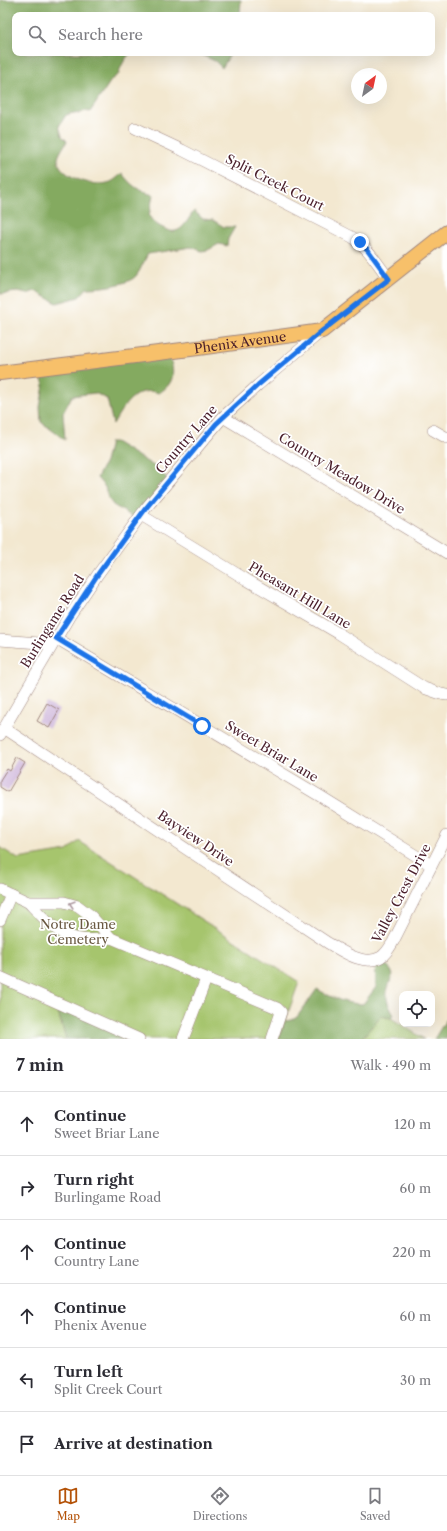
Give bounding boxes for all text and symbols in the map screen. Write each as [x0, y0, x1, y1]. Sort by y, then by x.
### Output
search box [12, 12, 435, 56]
icon: search [26, 23, 48, 45]
text: Search here [58, 25, 143, 44]
north arrow [351, 68, 387, 104]
street label: Split Creek Court [223, 150, 327, 214]
route end [351, 233, 369, 251]
street label: Phenix Avenue [193, 328, 287, 356]
street label: Country Lane [152, 402, 220, 476]
street label: Country Meadow Drive [276, 429, 408, 517]
street label: Pheasant Hill Lane [246, 558, 354, 632]
street label: Burlingame Road [17, 571, 87, 671]
route start [193, 717, 211, 735]
street label: Sweet Briar Lane [223, 717, 321, 785]
street label: Bayview Drive [155, 807, 237, 869]
street label: Valley Crest Drive [368, 841, 434, 946]
one-way arrow [68, 900, 75, 909]
park label: Notre Dame Cemetery [40, 916, 116, 947]
map controls [399, 991, 435, 1027]
button: locate [399, 991, 435, 1027]
text: 7 min [16, 1055, 64, 1075]
text: Walk · 490 m [350, 1057, 431, 1073]
text: Continue [54, 1106, 126, 1125]
icon: ahead [16, 1113, 38, 1135]
text: 120 m [394, 1116, 431, 1132]
text: Sweet Briar Lane [54, 1125, 160, 1141]
text: Turn right [54, 1170, 134, 1189]
icon: right [16, 1177, 38, 1199]
text: 60 m [400, 1180, 431, 1196]
text: Burlingame Road [54, 1189, 161, 1205]
text: Continue [54, 1234, 126, 1253]
icon: ahead [16, 1241, 38, 1263]
text: 220 m [392, 1244, 431, 1260]
text: Country Lane [54, 1253, 139, 1269]
text: Continue [54, 1298, 126, 1317]
icon: ahead [16, 1305, 38, 1327]
text: 60 m [400, 1308, 431, 1324]
text: Phenix Avenue [54, 1317, 147, 1333]
text: Turn left [54, 1362, 123, 1381]
icon: left [16, 1369, 38, 1391]
text: 30 m [400, 1372, 431, 1388]
text: Split Creek Court [54, 1381, 162, 1397]
icon: arrive [16, 1433, 38, 1455]
text: Arrive at destination [54, 1434, 213, 1453]
tab: Map [56, 1485, 80, 1523]
tab: Directions [193, 1485, 247, 1523]
tab: Saved [360, 1485, 391, 1523]

